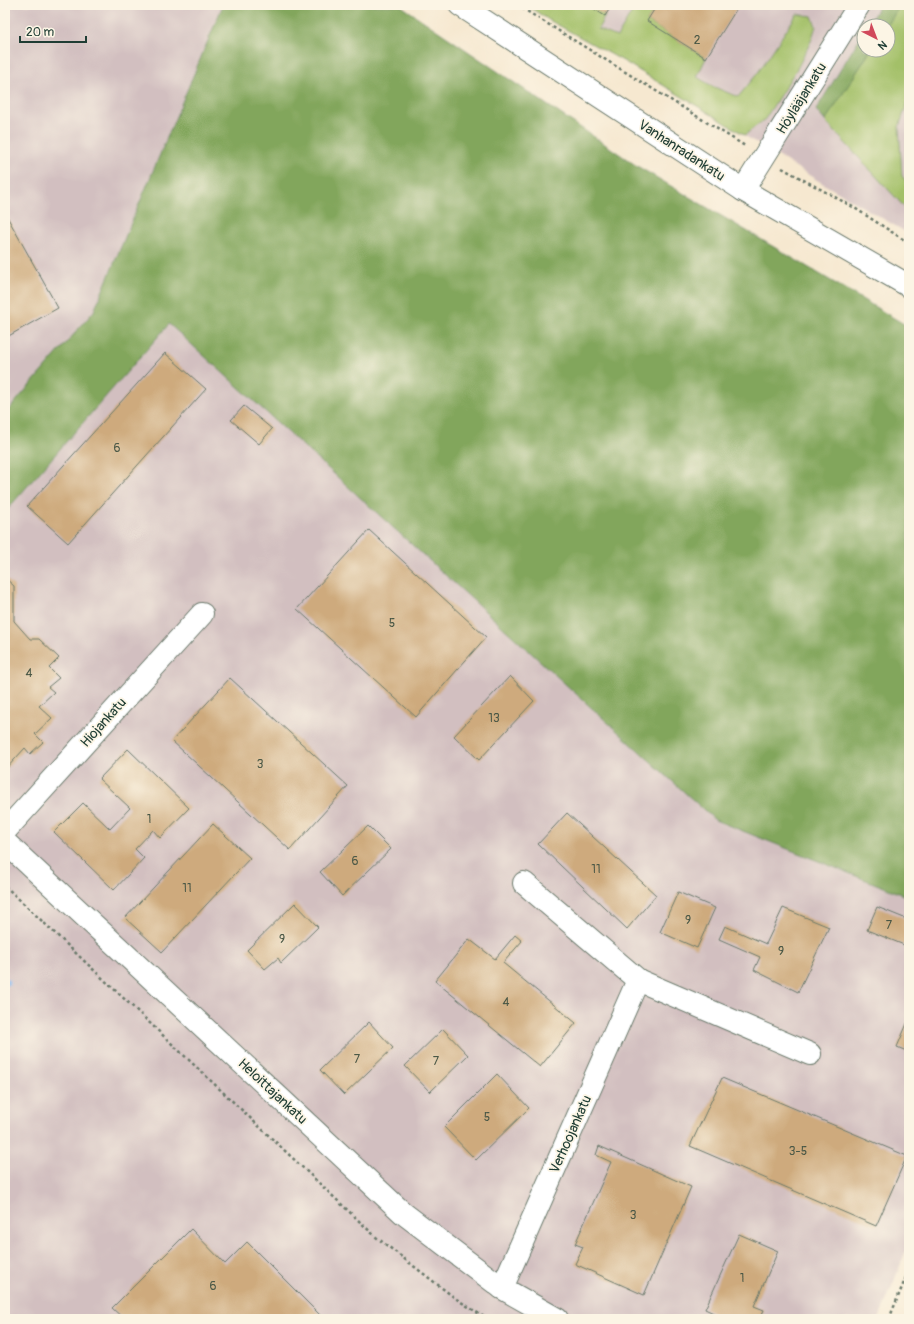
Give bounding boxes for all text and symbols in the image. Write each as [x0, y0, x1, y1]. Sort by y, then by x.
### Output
scale bar [20, 18, 86, 44]
north arrow [856, 18, 896, 58]
text: 20 m [26, 25, 55, 40]
house number: 2 [694, 33, 701, 48]
text: N [875, 38, 889, 53]
street label: Höylääjankatu [773, 59, 830, 137]
street label: Vanhanradankatu [635, 116, 728, 185]
house number: 6 [114, 441, 121, 456]
house number: 5 [389, 616, 395, 631]
house number: 4 [26, 666, 33, 681]
street label: Hiojankatu [77, 694, 130, 751]
house number: 13 [488, 711, 500, 726]
house number: 3 [257, 757, 264, 772]
house number: 1 [147, 812, 151, 827]
house number: 6 [352, 854, 359, 869]
house number: 11 [591, 862, 601, 877]
house number: 11 [182, 881, 192, 896]
house number: 9 [685, 913, 691, 928]
house number: 7 [886, 918, 893, 933]
house number: 9 [279, 932, 285, 947]
house number: 9 [778, 944, 784, 959]
house number: 4 [503, 995, 510, 1010]
house number: 7 [354, 1052, 361, 1067]
house number: 7 [433, 1054, 440, 1069]
street label: Heloittajankatu [235, 1055, 311, 1128]
street label: Verhoojankatu [546, 1092, 595, 1176]
house number: 5 [484, 1110, 490, 1125]
house number: 3-5 [789, 1144, 807, 1159]
house number: 3 [630, 1208, 637, 1223]
house number: 1 [740, 1271, 744, 1286]
house number: 6 [210, 1279, 217, 1294]

